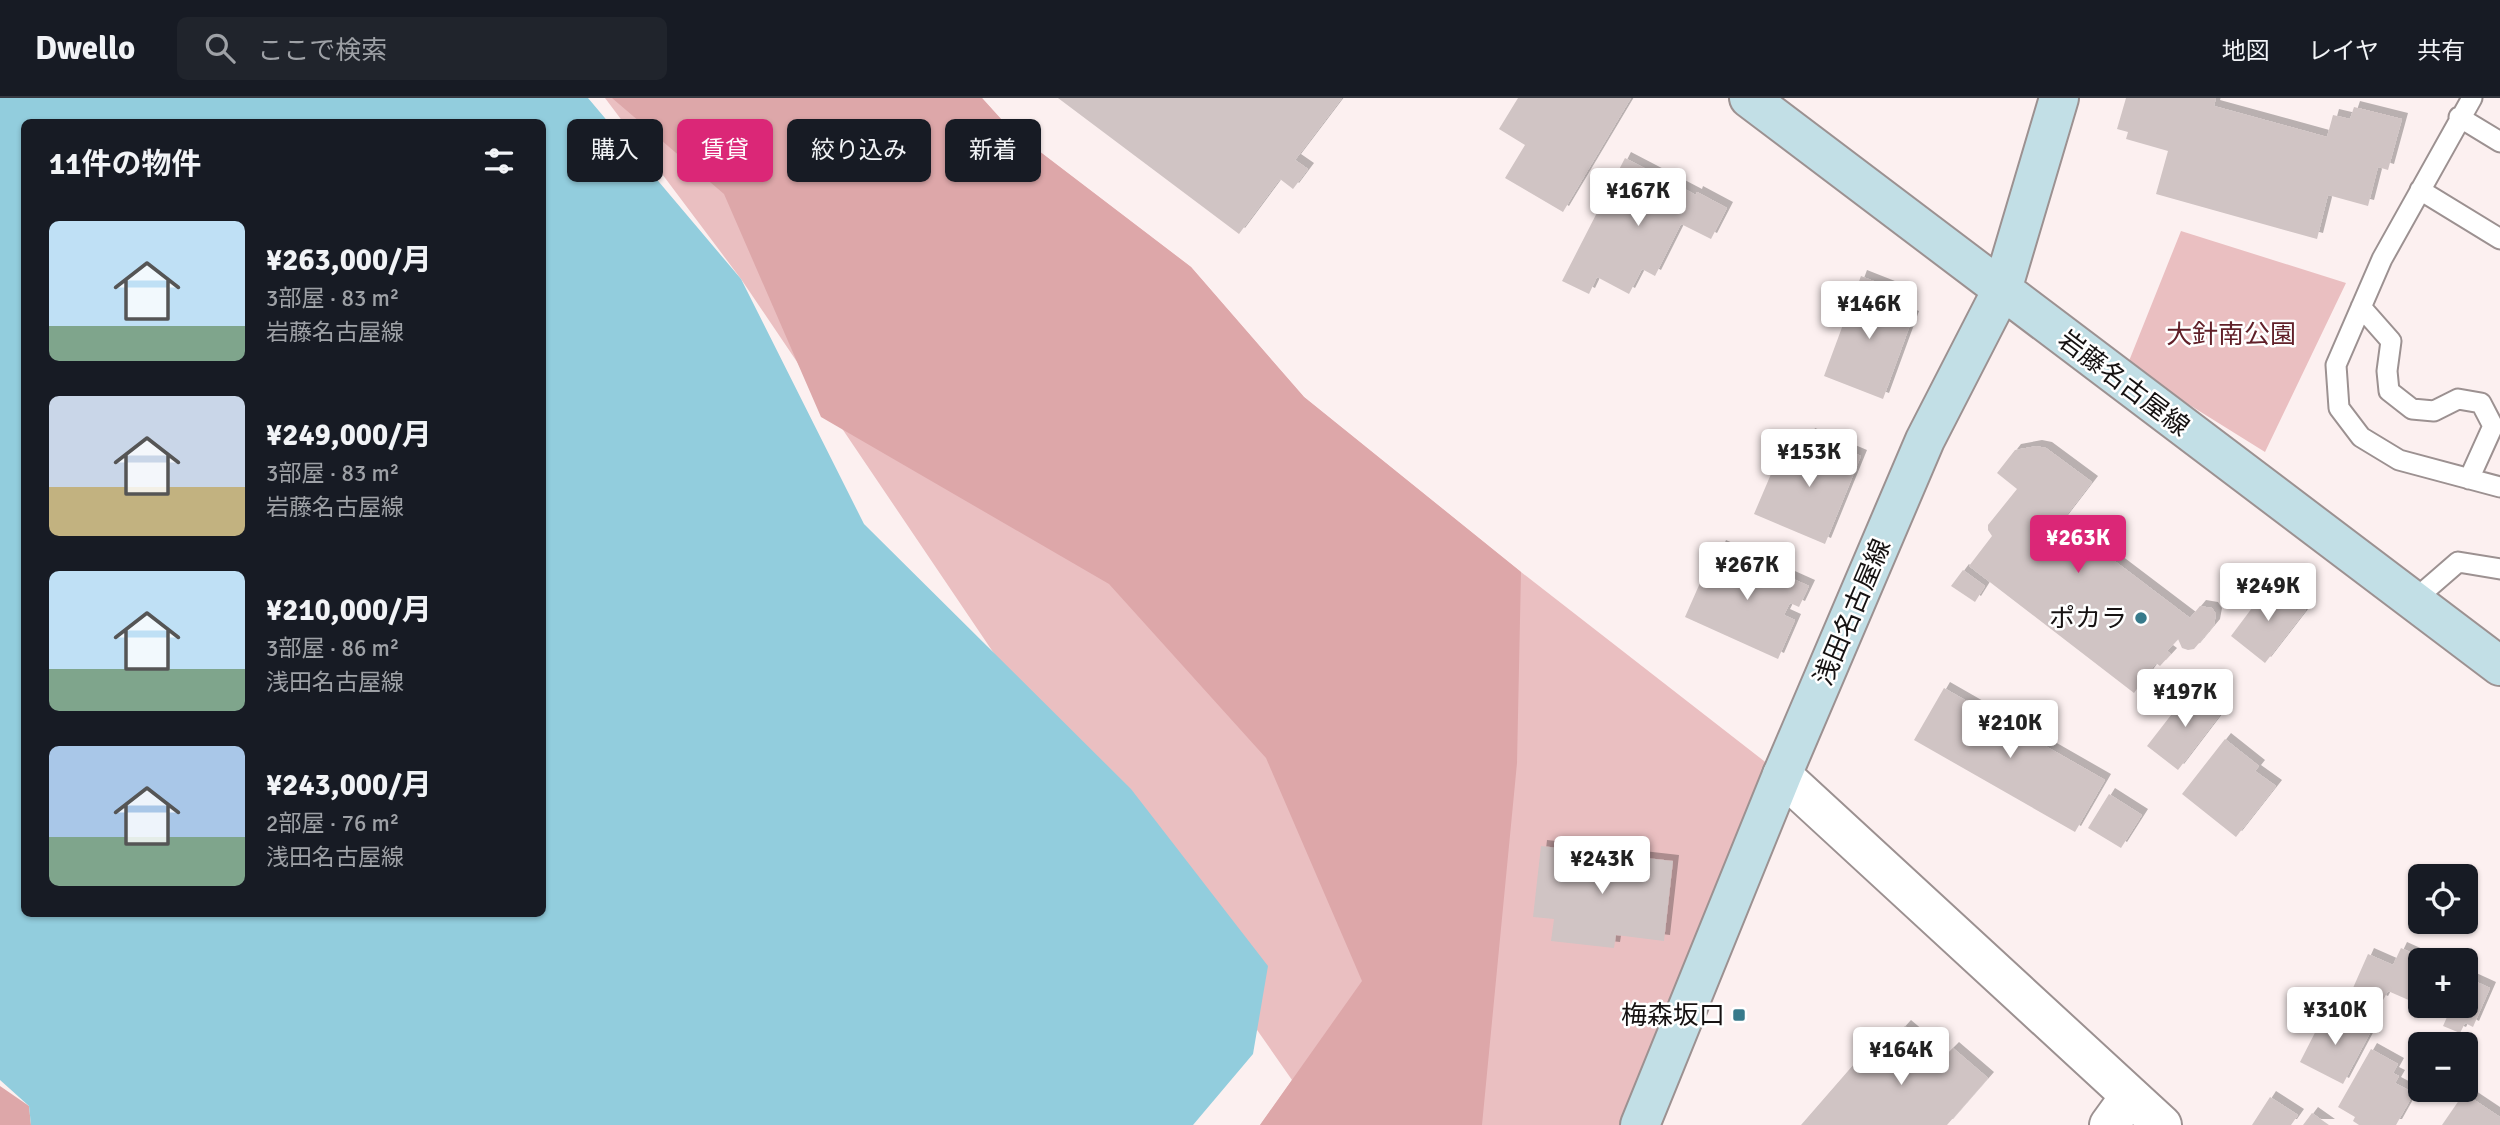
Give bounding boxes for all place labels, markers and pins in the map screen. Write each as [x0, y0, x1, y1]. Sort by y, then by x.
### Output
pin: ¥167K [1589, 169, 1687, 228]
pin: ¥146K [1820, 282, 1918, 341]
pin: ¥153K [1760, 430, 1858, 489]
pin: ¥263K [2029, 516, 2127, 575]
pin: ¥267K [1698, 542, 1796, 602]
pin: ¥249K [2219, 564, 2317, 623]
place label: ポカラ [2049, 603, 2127, 635]
marker: ポカラ [2133, 610, 2149, 626]
pin: ¥197K [2136, 670, 2234, 729]
pin: ¥210K [1961, 700, 2059, 760]
pin: ¥243K [1553, 836, 1651, 896]
pin: ¥310K [2286, 988, 2384, 1047]
place label: 梅森坂口 [1621, 1000, 1725, 1032]
marker: 梅森坂口 [1731, 1007, 1747, 1023]
pin: ¥164K [1852, 1028, 1950, 1087]

